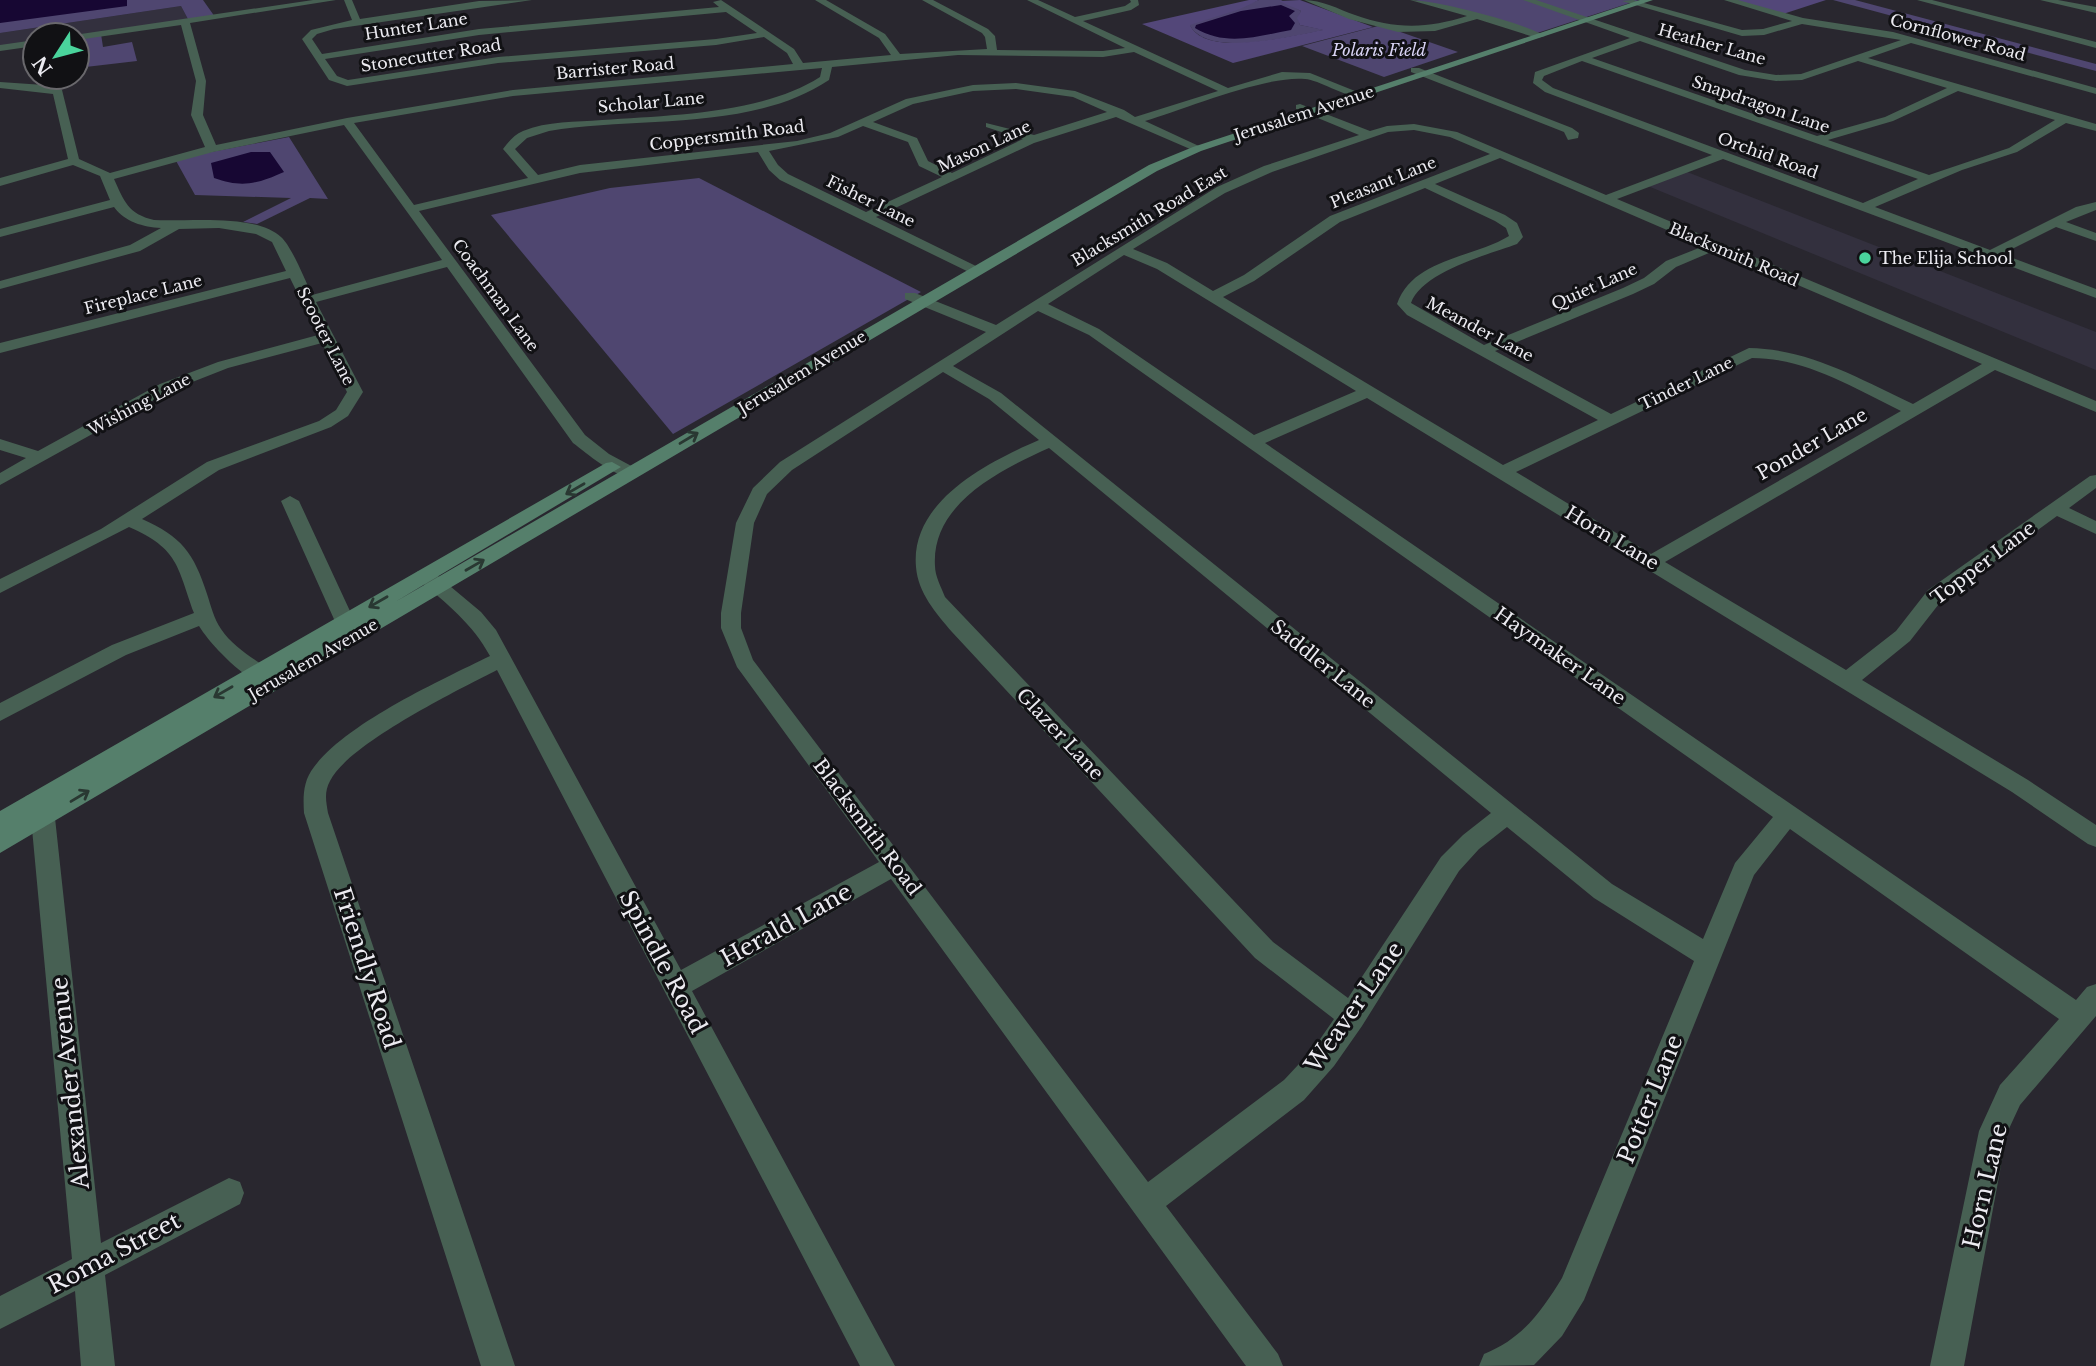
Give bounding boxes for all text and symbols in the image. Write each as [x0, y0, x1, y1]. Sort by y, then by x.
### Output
street label: Hunter Lane [363, 8, 469, 44]
street label: Cornflower Road [1888, 9, 2028, 65]
street label: Heather Lane [1656, 19, 1768, 69]
north arrow [21, 21, 91, 91]
street label: Stonecutter Road [359, 34, 503, 76]
park label: Polaris Field [1331, 40, 1427, 60]
text: N [28, 52, 57, 80]
street label: Barrister Road [555, 53, 675, 83]
street label: Snapdragon Lane [1689, 71, 1833, 137]
street label: Jerusalem Avenue [1230, 81, 1377, 146]
street label: Scholar Lane [597, 87, 705, 117]
street label: Coppersmith Road [648, 116, 806, 154]
street label: Mason Lane [934, 116, 1034, 176]
street label: Orchid Road [1715, 128, 1821, 183]
street label: Pleasant Lane [1327, 152, 1439, 212]
street label: Blacksmith Road East [1068, 162, 1230, 270]
street label: Fisher Lane [823, 171, 919, 231]
street label: Blacksmith Road [1666, 218, 1802, 290]
street label: Coachman Lane [449, 235, 543, 355]
place label: The Elija School [1879, 248, 2013, 268]
marker: The Elija School [1857, 250, 1873, 266]
street label: Quiet Lane [1548, 258, 1640, 314]
street label: Fireplace Lane [82, 270, 204, 318]
street label: Scooter Lane [293, 284, 359, 388]
street label: Meander Lane [1423, 292, 1537, 366]
street label: Jerusalem Avenue [733, 326, 870, 419]
street label: Tinder Lane [1636, 352, 1736, 414]
street label: Wishing Lane [83, 369, 194, 440]
street label: Ponder Lane [1753, 403, 1871, 485]
one-way arrow [679, 431, 699, 445]
one-way arrow [565, 482, 585, 496]
street label: Horn Lane [1561, 501, 1663, 575]
street label: Topper Lane [1926, 516, 2040, 610]
one-way arrow [464, 558, 484, 572]
one-way arrow [368, 595, 388, 609]
street label: Haymaker Lane [1490, 602, 1630, 710]
street label: Jerusalem Avenue [243, 614, 381, 705]
street label: Saddler Lane [1266, 615, 1380, 713]
street label: Glazer Lane [1012, 683, 1108, 785]
one-way arrow [213, 686, 233, 700]
street label: Blacksmith Road [808, 754, 926, 900]
one-way arrow [69, 789, 89, 803]
street label: Herald Lane [716, 877, 856, 973]
street label: Friendly Road [328, 884, 406, 1052]
street label: Spindle Road [614, 886, 712, 1038]
street label: Weaver Lane [1298, 936, 1409, 1078]
street label: Alexander Avenue [45, 976, 95, 1191]
street label: Potter Lane [1612, 1031, 1688, 1167]
street label: Horn Lane [1957, 1121, 2013, 1251]
street label: Roma Street [43, 1206, 185, 1300]

